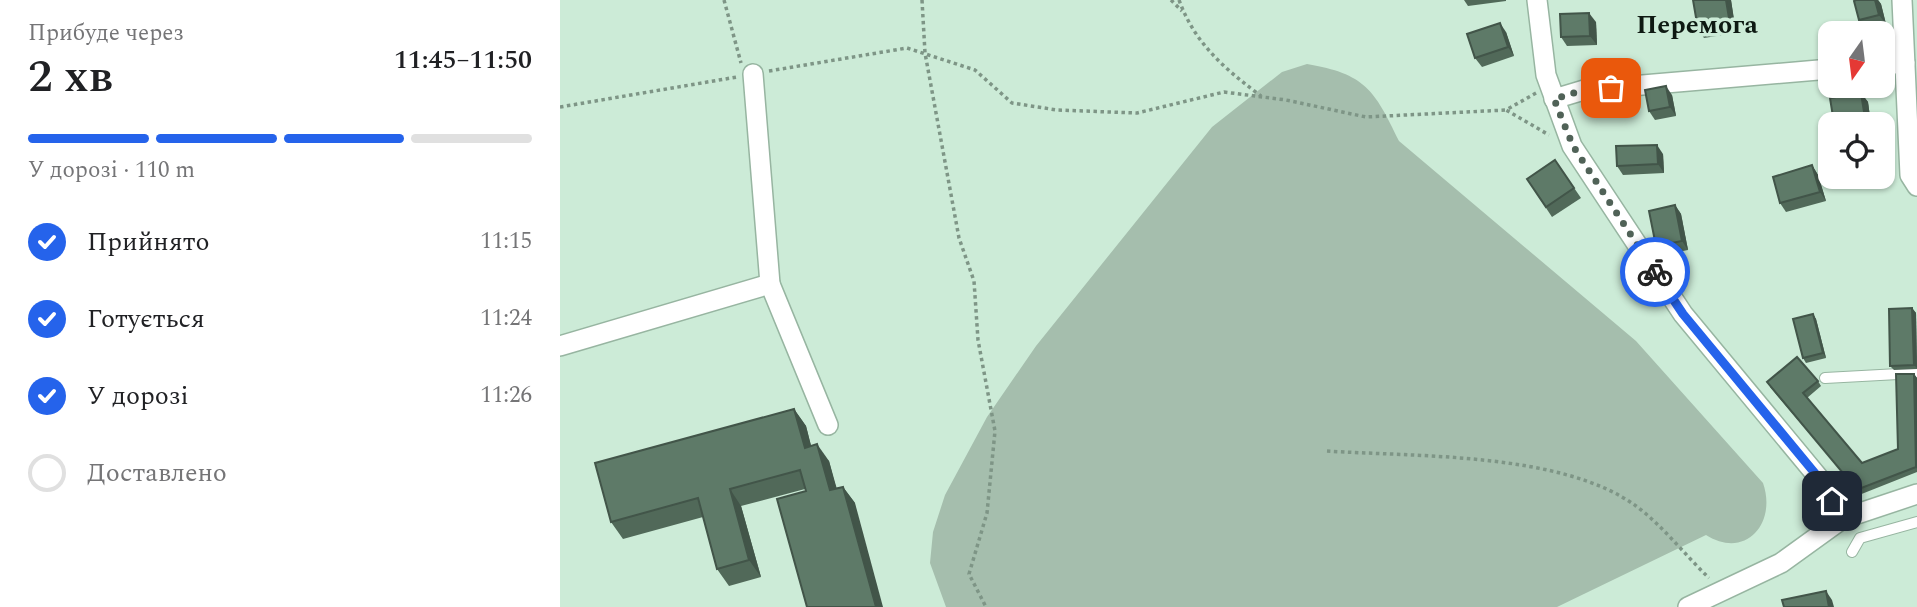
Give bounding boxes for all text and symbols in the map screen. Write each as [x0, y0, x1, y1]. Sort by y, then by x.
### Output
district label: Перемога [1636, 5, 1758, 45]
text: Прибуде через [28, 16, 184, 51]
north arrow [1818, 21, 1895, 98]
map controls [1818, 21, 1895, 189]
text: 11:45–11:50 [394, 40, 532, 80]
text: 2 хв [28, 42, 113, 112]
pin [1581, 58, 1641, 118]
icon: bag [1592, 69, 1630, 107]
button: locate [1818, 112, 1895, 189]
text: У дорозі · 110 m [28, 153, 195, 188]
text: Прийнято [87, 222, 209, 262]
icon: check [28, 223, 66, 261]
text: 11:15 [480, 224, 532, 259]
courier [1620, 237, 1690, 307]
icon: bike [1636, 253, 1674, 291]
text: Готується [87, 299, 205, 339]
icon: check [28, 300, 66, 338]
text: 11:24 [480, 301, 532, 336]
text: У дорозі [87, 376, 189, 416]
icon: check [28, 377, 66, 415]
text: 11:26 [480, 378, 532, 413]
text: Доставлено [87, 453, 227, 493]
pin [1802, 471, 1862, 531]
icon: home [1813, 482, 1851, 520]

